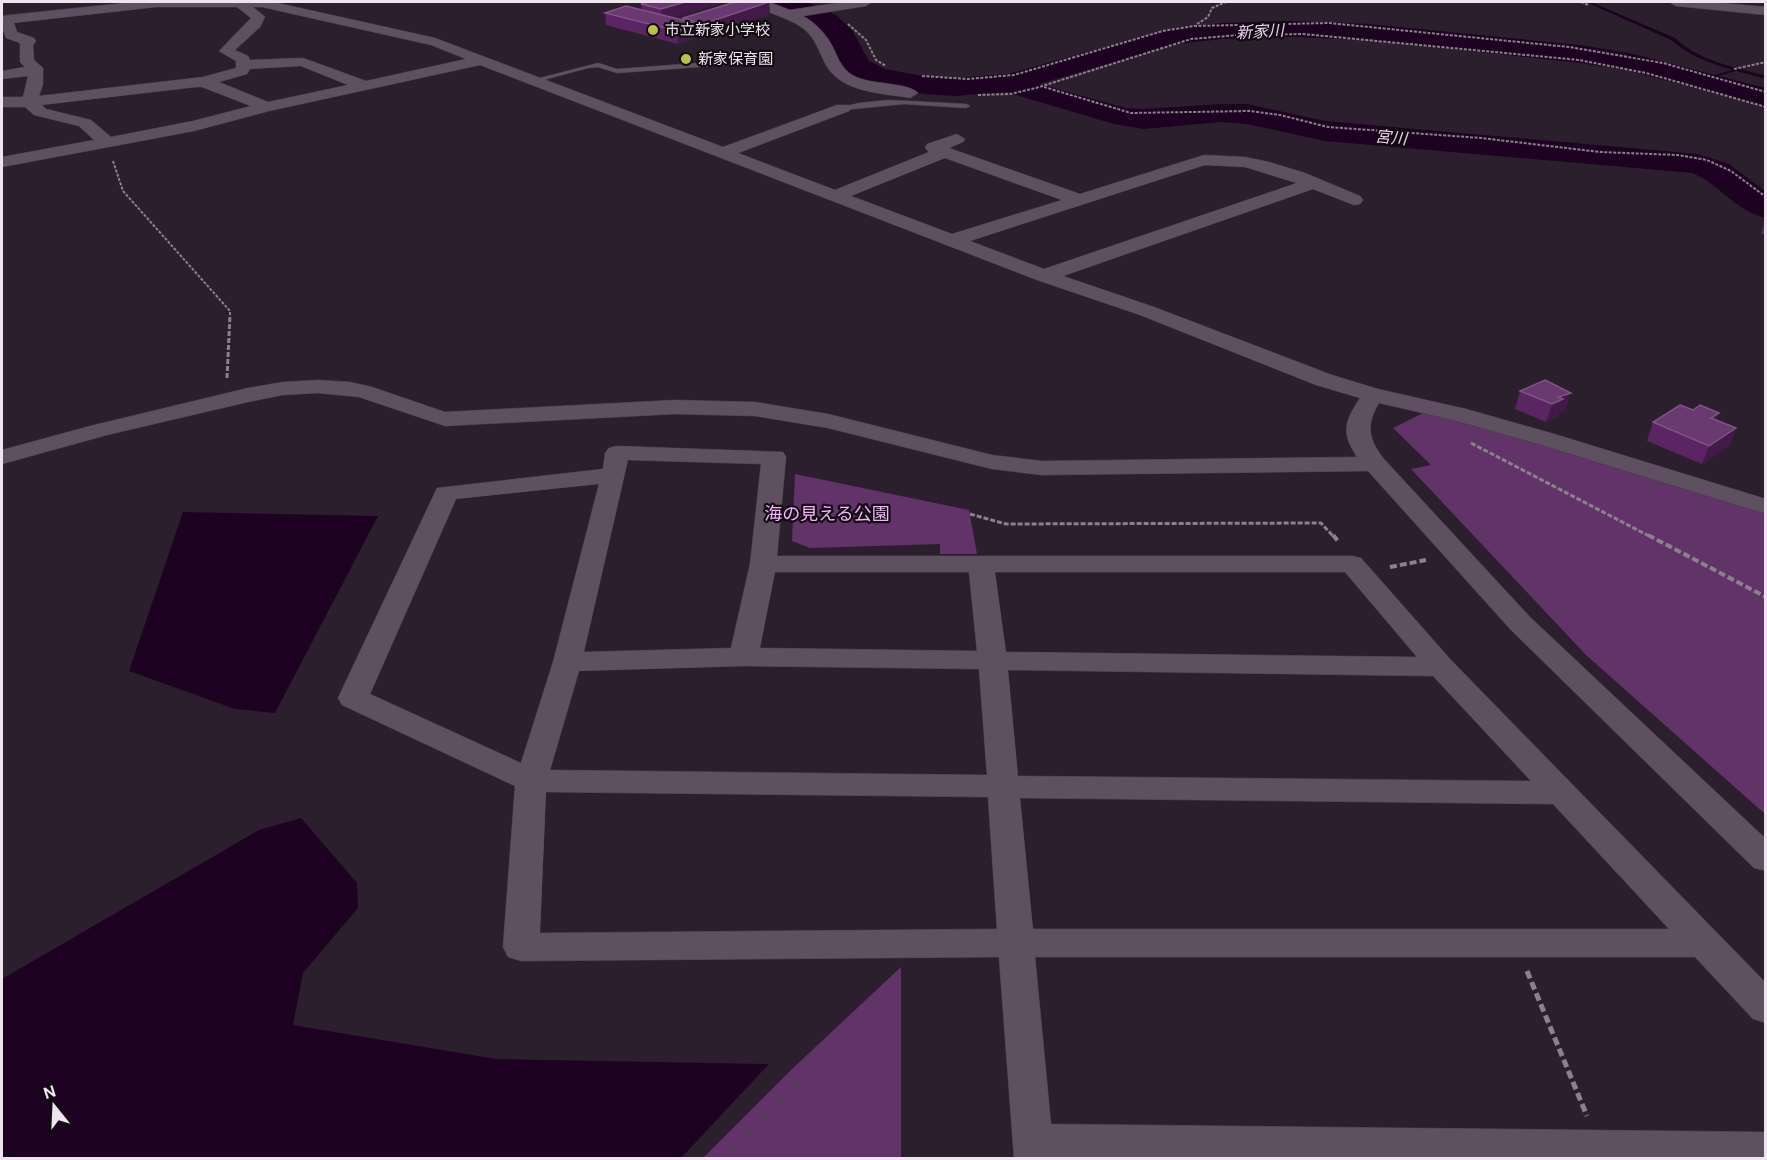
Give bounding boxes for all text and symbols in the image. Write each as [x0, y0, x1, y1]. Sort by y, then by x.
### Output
place label: 市立新家小学校 [665, 20, 770, 40]
water label: 新家川 [1236, 20, 1287, 43]
marker: 市立新家小学校 [646, 23, 660, 37]
place label: 新家保育園 [698, 49, 773, 69]
marker: 新家保育園 [679, 52, 693, 66]
water label: 宮川 [1374, 126, 1410, 150]
park label: 海の見える公園 [764, 502, 890, 526]
north arrow [24, 1076, 84, 1136]
text: N [41, 1080, 58, 1104]

